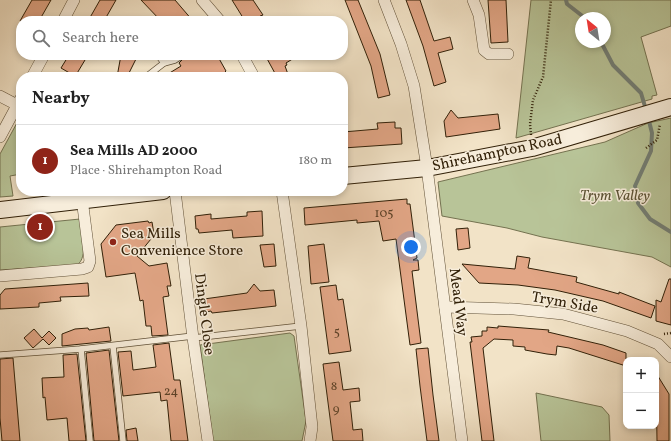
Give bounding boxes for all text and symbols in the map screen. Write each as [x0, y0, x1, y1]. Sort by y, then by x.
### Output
north arrow [575, 12, 611, 48]
search box [16, 16, 348, 60]
icon: search [30, 27, 52, 49]
text: Search here [62, 28, 139, 49]
text: Nearby [32, 87, 90, 110]
street label: Shirehampton Road [430, 129, 564, 177]
text: Sea Mills AD 2000 [70, 141, 198, 162]
text: 1 [42, 152, 48, 170]
text: 180 m [298, 152, 332, 170]
text: Place · Shirehampton Road [70, 162, 222, 180]
park label: Trym Valley [580, 186, 650, 207]
house number: 105 [375, 205, 393, 223]
pin: 1 [27, 212, 53, 242]
place label: Sea Mills Convenience Store [121, 224, 243, 262]
marker: Sea Mills Convenience Store [108, 237, 118, 247]
your location [401, 237, 421, 257]
street label: Mead Way [443, 267, 472, 337]
street label: Dingle Close [188, 272, 219, 356]
street label: Trym Side [530, 287, 600, 320]
house number: 5 [334, 324, 340, 342]
map controls [623, 357, 659, 429]
button: + [623, 357, 659, 393]
house number: 8 [331, 378, 337, 396]
house number: 24 [164, 383, 178, 401]
button: − [623, 393, 659, 429]
house number: 9 [333, 401, 340, 419]

